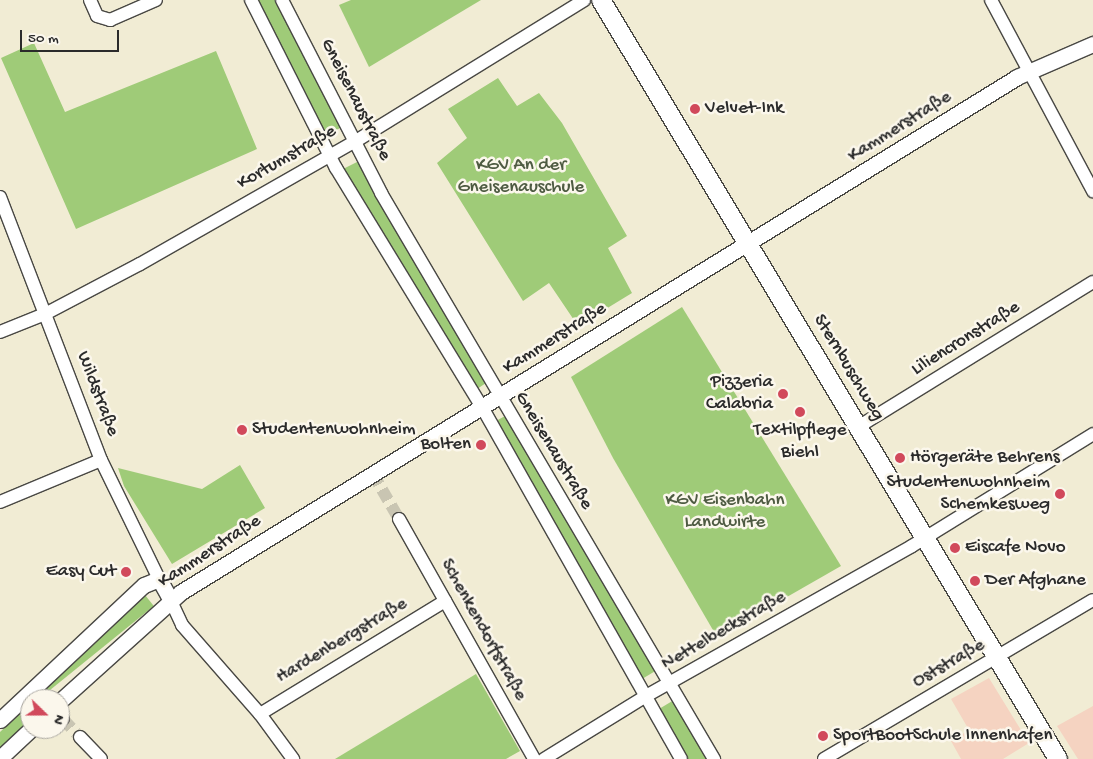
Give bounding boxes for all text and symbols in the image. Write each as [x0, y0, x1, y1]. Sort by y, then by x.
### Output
scale bar [22, 20, 121, 52]
text: 50 m [28, 30, 59, 48]
street label: Gneisenaustraße [315, 35, 395, 165]
street label: Kammerstraße [844, 86, 956, 168]
place label: Velvet-Ink [705, 98, 784, 120]
marker: Velvet-Ink [689, 103, 701, 115]
street label: Kortumstraße [233, 120, 341, 196]
park label: KGV An der Gneisenauschule [458, 155, 584, 199]
street label: Liliencronstraße [908, 297, 1024, 381]
street label: Kammerstraße [499, 298, 611, 380]
street label: Sternbuschweg [807, 311, 889, 425]
street label: Wildstraße [70, 348, 124, 440]
place label: Pizzeria Calabria [706, 372, 773, 416]
street label: Gneisenaustraße [509, 388, 597, 514]
marker: Pizzeria Calabria [777, 388, 789, 400]
marker: Textilpflege Biehl [794, 406, 806, 418]
place label: Studentenwohnheim [252, 419, 415, 441]
place label: Textilpflege Biehl [754, 420, 846, 464]
marker: Studentenwohnheim [236, 424, 248, 436]
place label: Bolten [421, 434, 471, 456]
marker: Bolten [475, 439, 487, 451]
place label: Hörgeräte Behrens [910, 447, 1060, 469]
marker: Hörgeräte Behrens [894, 452, 906, 464]
place label: Studentenwohnheim Schemkesweg [887, 472, 1050, 516]
marker: Studentenwohnheim Schemkesweg [1054, 488, 1066, 500]
park label: KGV Eisenbahn Landwirte [665, 490, 785, 534]
street label: Kammerstraße [154, 510, 266, 594]
place label: Eiscafe Novo [965, 537, 1066, 559]
marker: Eiscafe Novo [949, 542, 961, 554]
street label: Schenkendorfstraße [435, 555, 531, 705]
place label: Easy Cut [46, 561, 116, 583]
marker: Easy Cut [120, 566, 132, 578]
place label: Der Afghane [985, 570, 1086, 592]
marker: Der Afghane [969, 575, 981, 587]
street label: Nettelbeckstraße [658, 586, 790, 676]
street label: Hardenbergstraße [272, 593, 412, 689]
street label: Oststraße [909, 634, 989, 694]
north arrow [20, 689, 70, 739]
text: N [49, 712, 68, 727]
place label: SportBootSchule Innenhafen [833, 725, 1052, 747]
marker: SportBootSchule Innenhafen [817, 730, 829, 742]

